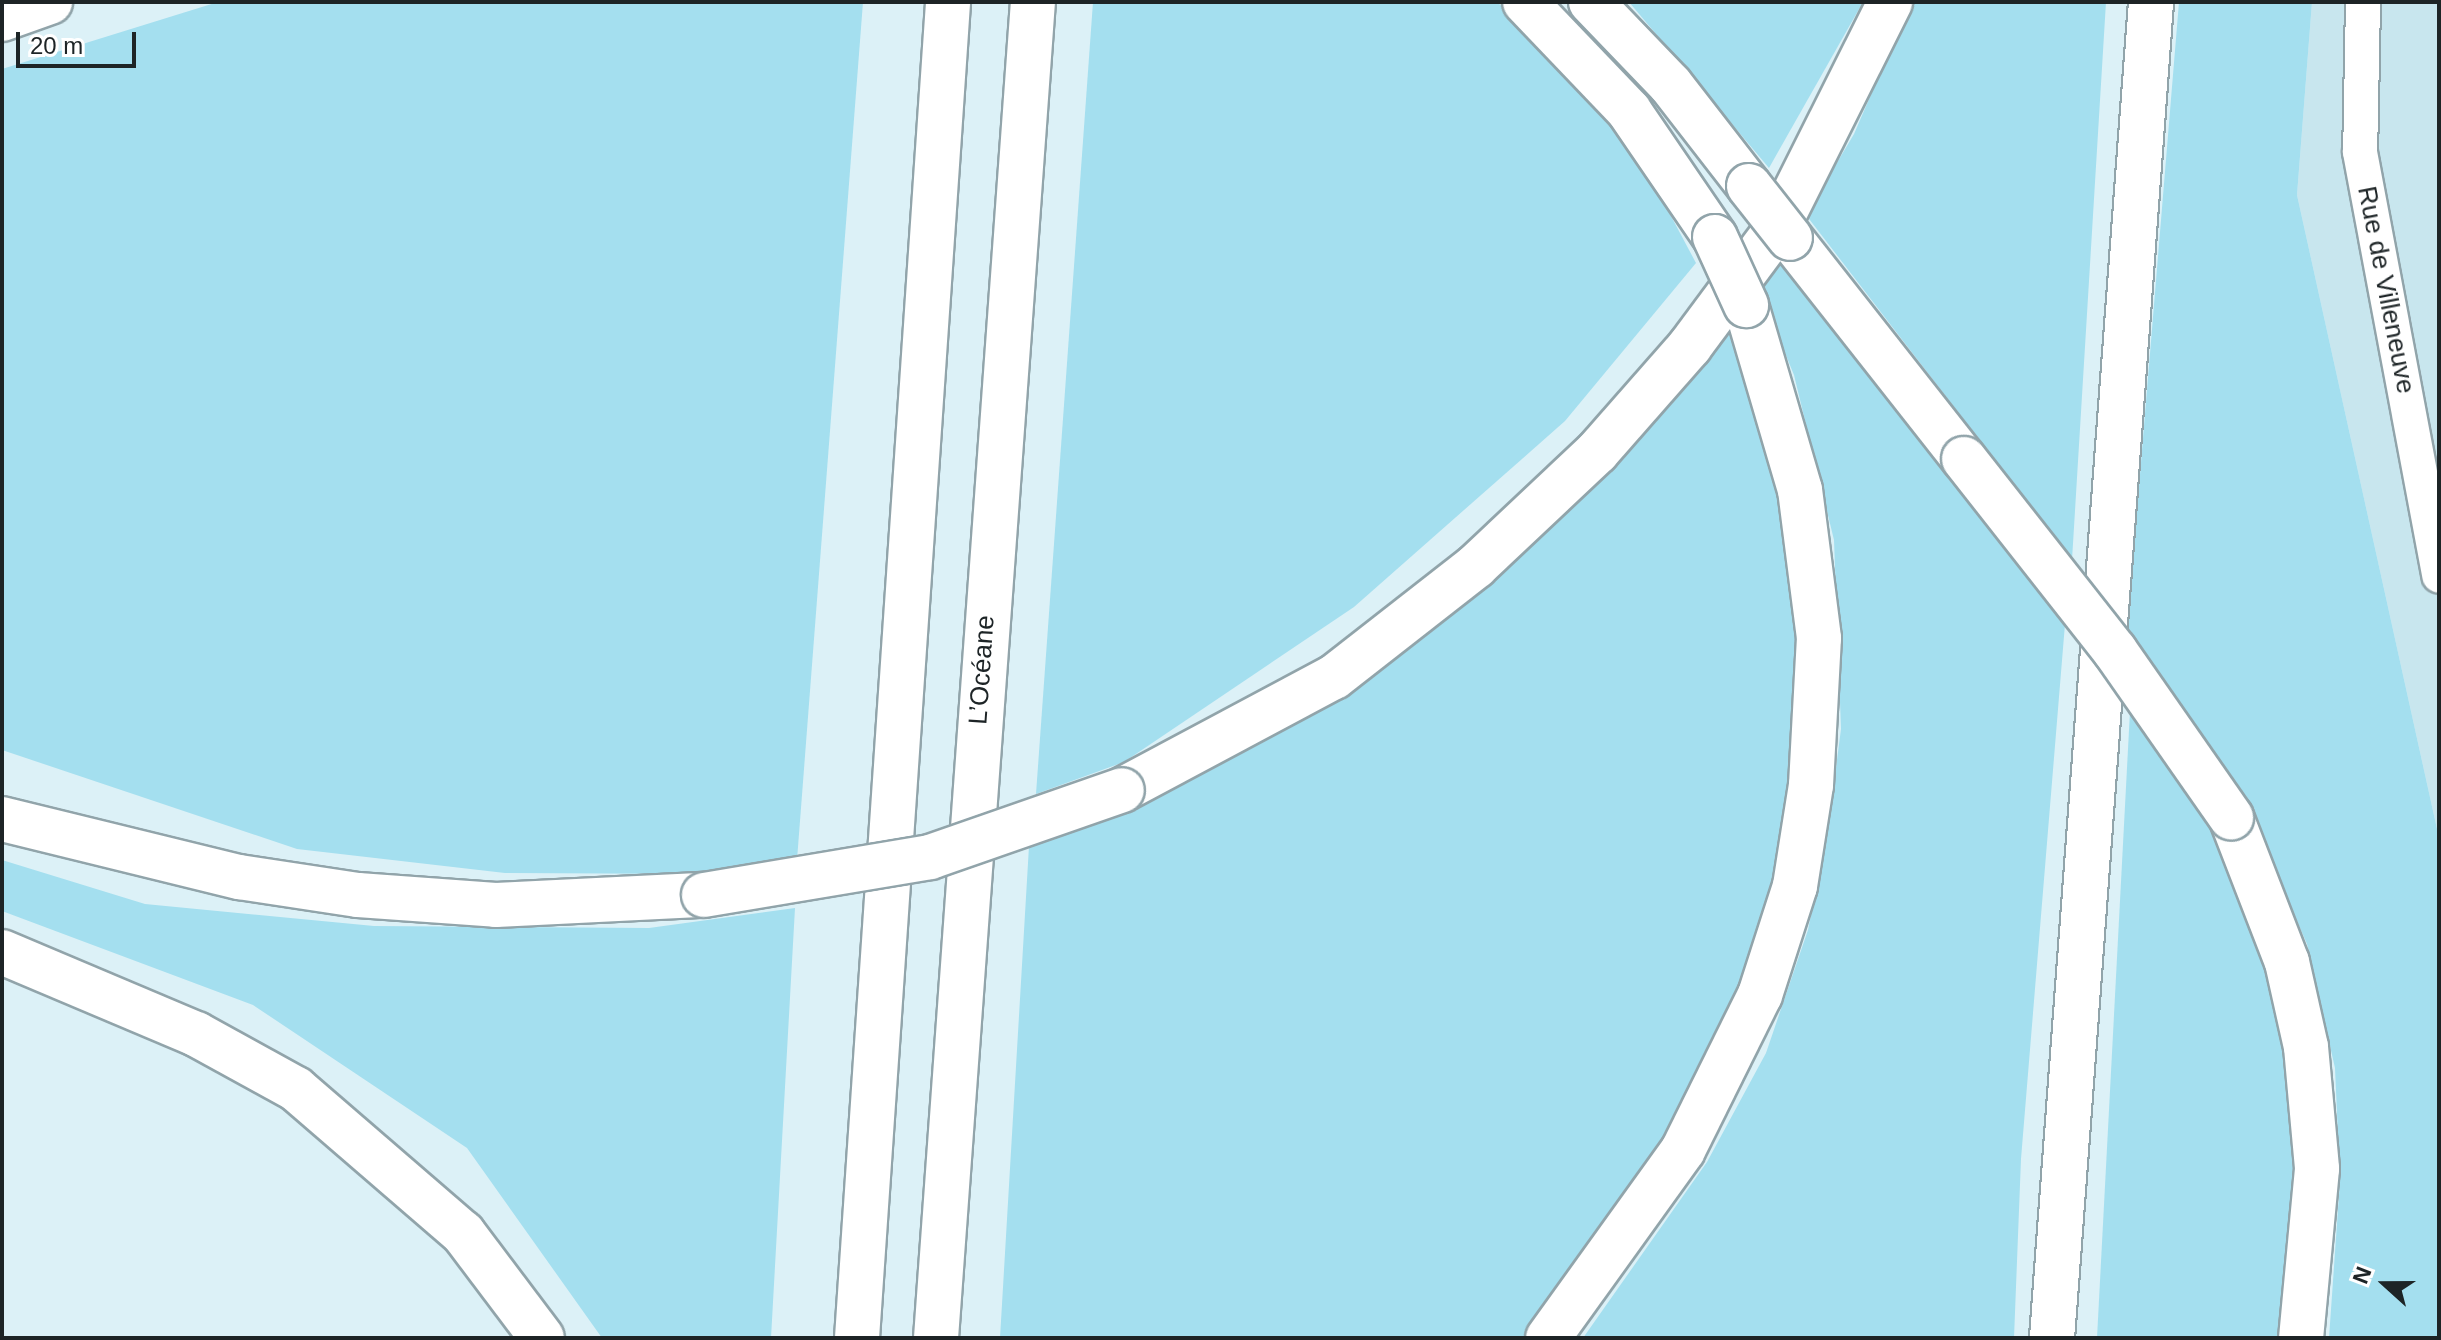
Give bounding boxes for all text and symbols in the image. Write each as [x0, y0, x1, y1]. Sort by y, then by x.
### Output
scale bar [20, 16, 140, 66]
text: 20 m [30, 32, 83, 59]
street label: Rue de Villeneuve [2351, 184, 2421, 396]
street label: L’Océane [963, 614, 1001, 726]
north arrow [2345, 1244, 2425, 1324]
text: N [2348, 1263, 2377, 1287]

